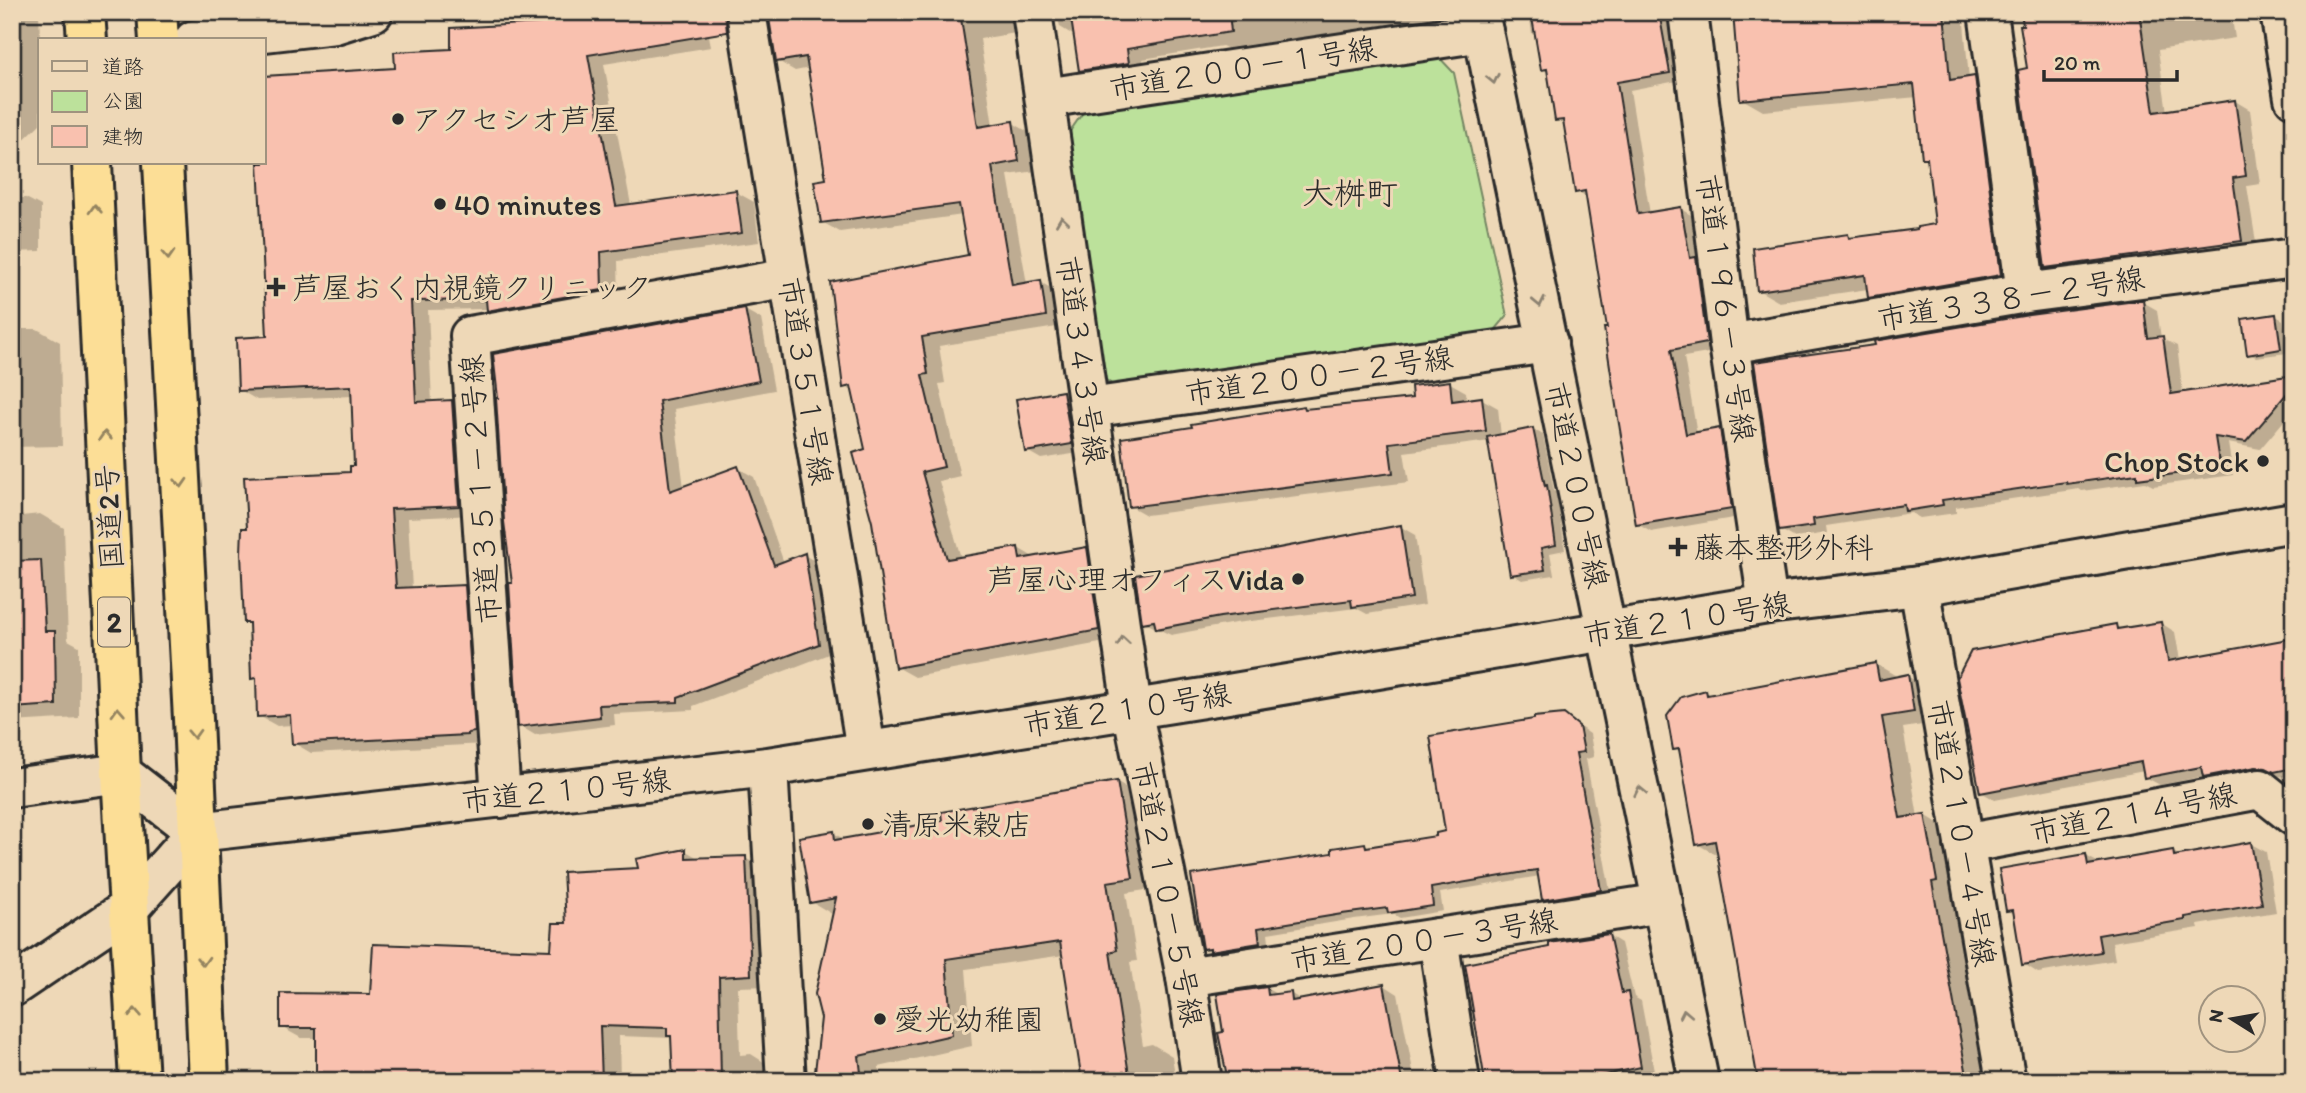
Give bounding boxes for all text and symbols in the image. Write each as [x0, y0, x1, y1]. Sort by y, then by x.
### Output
street label: 市道２００－１号線 [1107, 29, 1379, 107]
legend [38, 38, 266, 164]
scale bar [2044, 38, 2176, 82]
text: 20 m [2054, 50, 2101, 75]
text: 道路 [102, 54, 144, 79]
one-way arrow [1485, 73, 1500, 85]
text: 公園 [102, 88, 144, 113]
place label: アクセシオ芦屋 [412, 101, 620, 138]
marker: アクセシオ芦屋 [390, 111, 406, 127]
text: 建物 [102, 124, 144, 149]
street label: 市道１９６－３号線 [1689, 172, 1763, 444]
district label: 大桝町 [1302, 174, 1398, 212]
place label: 40 minutes [454, 186, 602, 223]
marker: 40 minutes [432, 196, 448, 212]
one-way arrow [87, 203, 102, 214]
one-way arrow [1055, 215, 1070, 227]
one-way arrow [161, 250, 176, 261]
street label: 市道３４３号線 [1049, 253, 1115, 467]
street label: 市道３３８－２号線 [1875, 259, 2147, 337]
place label: 芦屋おく内視鏡クリニック [292, 269, 652, 306]
street label: 市道３５１号線 [771, 274, 841, 488]
marker: 芦屋おく内視鏡クリニック [266, 277, 286, 297]
one-way arrow [1531, 296, 1546, 308]
street label: 市道２００－２号線 [1183, 338, 1455, 412]
street label: 市道３５１－２号線 [452, 353, 508, 625]
street label: 市道２００号線 [1537, 378, 1617, 592]
one-way arrow [98, 430, 113, 441]
place label: Chop Stock [2104, 443, 2249, 480]
marker: Chop Stock [2255, 453, 2271, 469]
street label: 国道2号 [88, 463, 130, 571]
one-way arrow [173, 477, 188, 488]
place label: 藤本整形外科 [1694, 529, 1874, 566]
marker: 藤本整形外科 [1668, 537, 1688, 557]
place label: 芦屋心理オフィスVida [987, 561, 1284, 598]
marker: 芦屋心理オフィスVida [1290, 571, 1306, 587]
street label: 市道２１０号線 [1580, 584, 1794, 654]
road number: 2 [98, 598, 130, 646]
one-way arrow [1115, 635, 1130, 646]
street label: 市道２１０号線 [1020, 674, 1234, 744]
street label: 市道２１０－４号線 [1920, 697, 2004, 969]
one-way arrow [111, 706, 126, 717]
one-way arrow [186, 729, 201, 740]
street label: 市道２１０－５号線 [1124, 758, 1212, 1030]
street label: 市道２１０号線 [460, 761, 672, 819]
street label: 市道２１４号線 [2026, 775, 2240, 851]
one-way arrow [1633, 785, 1648, 797]
place label: 清原米穀店 [882, 806, 1032, 843]
marker: 清原米穀店 [860, 816, 876, 832]
street label: 市道２００－３号線 [1288, 901, 1560, 979]
one-way arrow [195, 956, 210, 967]
north arrow [2198, 984, 2268, 1054]
place label: 愛光幼稚園 [894, 1001, 1044, 1038]
one-way arrow [127, 1007, 142, 1018]
text: N [2203, 1007, 2228, 1024]
one-way arrow [1679, 1008, 1694, 1020]
marker: 愛光幼稚園 [872, 1011, 888, 1027]

